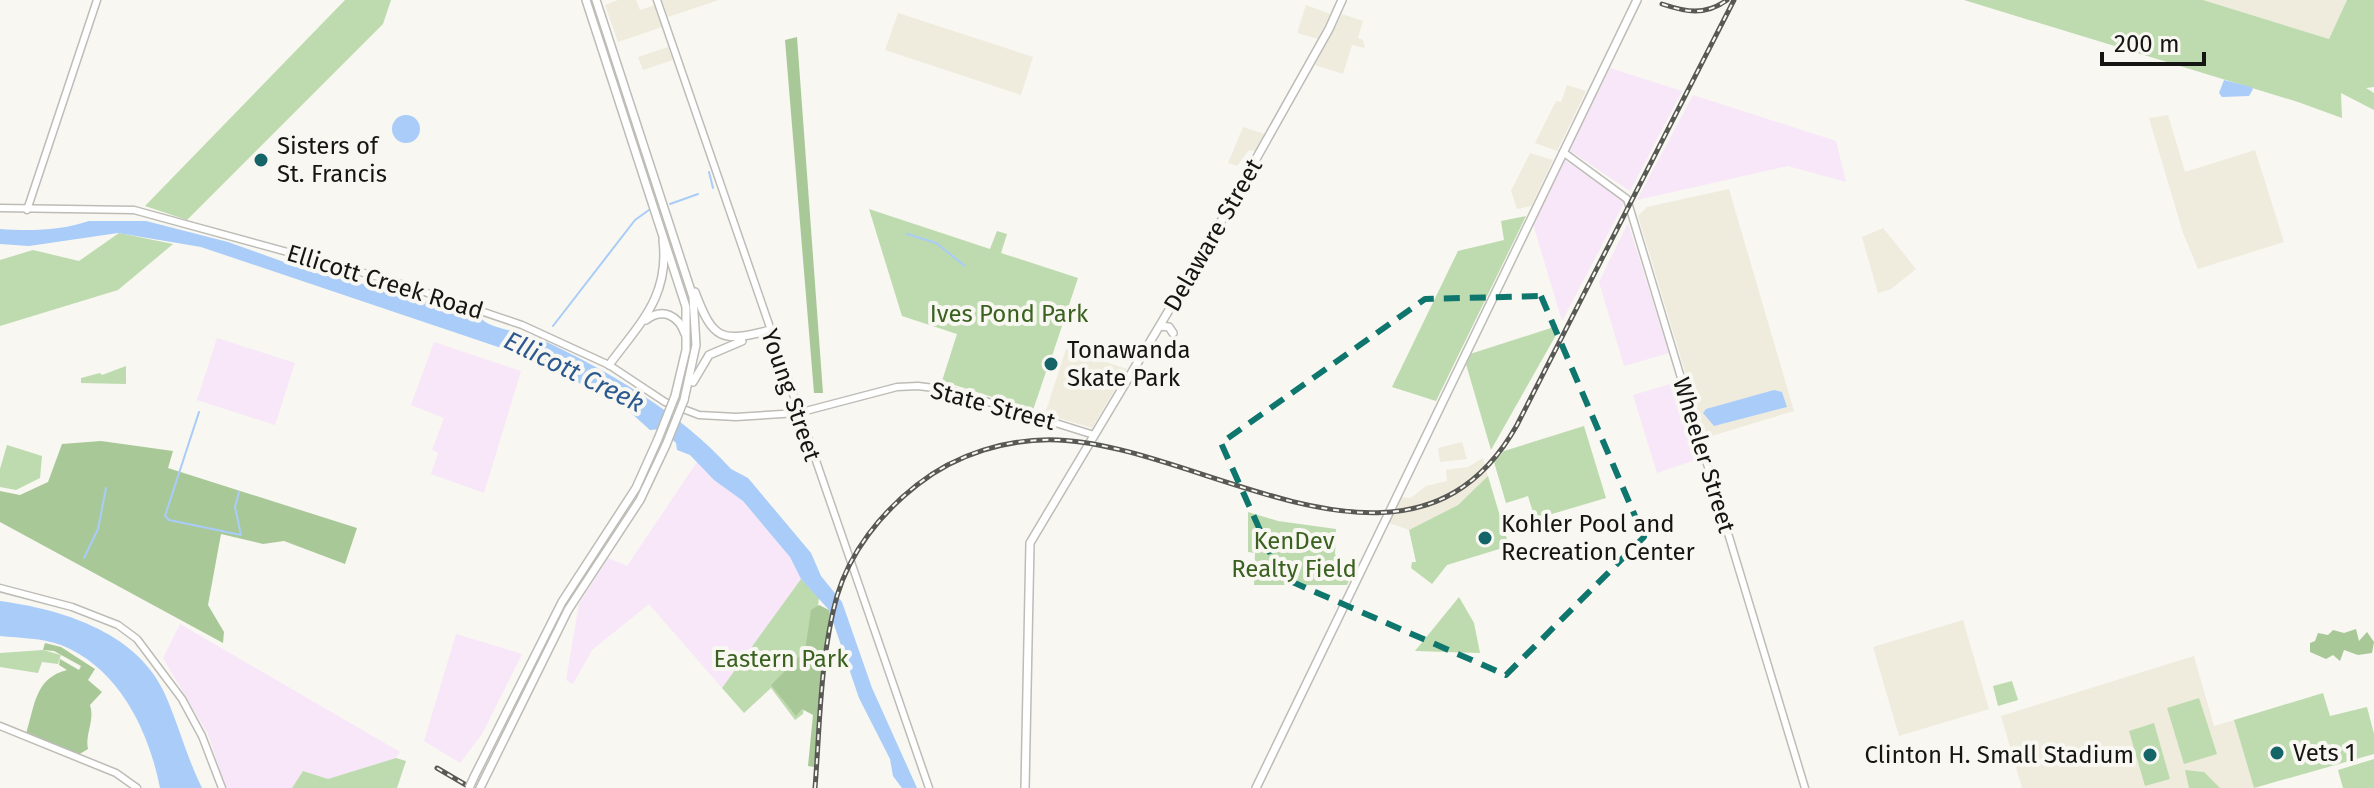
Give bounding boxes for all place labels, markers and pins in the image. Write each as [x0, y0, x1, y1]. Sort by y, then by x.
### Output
place label: Sisters of St. Francis [277, 132, 387, 188]
marker: Sisters of St. Francis [252, 151, 270, 169]
place label: Tonawanda Skate Park [1067, 336, 1191, 392]
marker: Tonawanda Skate Park [1042, 355, 1060, 373]
place label: Kohler Pool and Recreation Center [1501, 510, 1696, 566]
marker: Kohler Pool and Recreation Center [1476, 529, 1494, 547]
place label: Vets 1 [2293, 739, 2355, 767]
place label: Clinton H. Small Stadium [1865, 741, 2134, 769]
marker: Vets 1 [2268, 744, 2286, 762]
marker: Clinton H. Small Stadium [2141, 746, 2159, 764]

